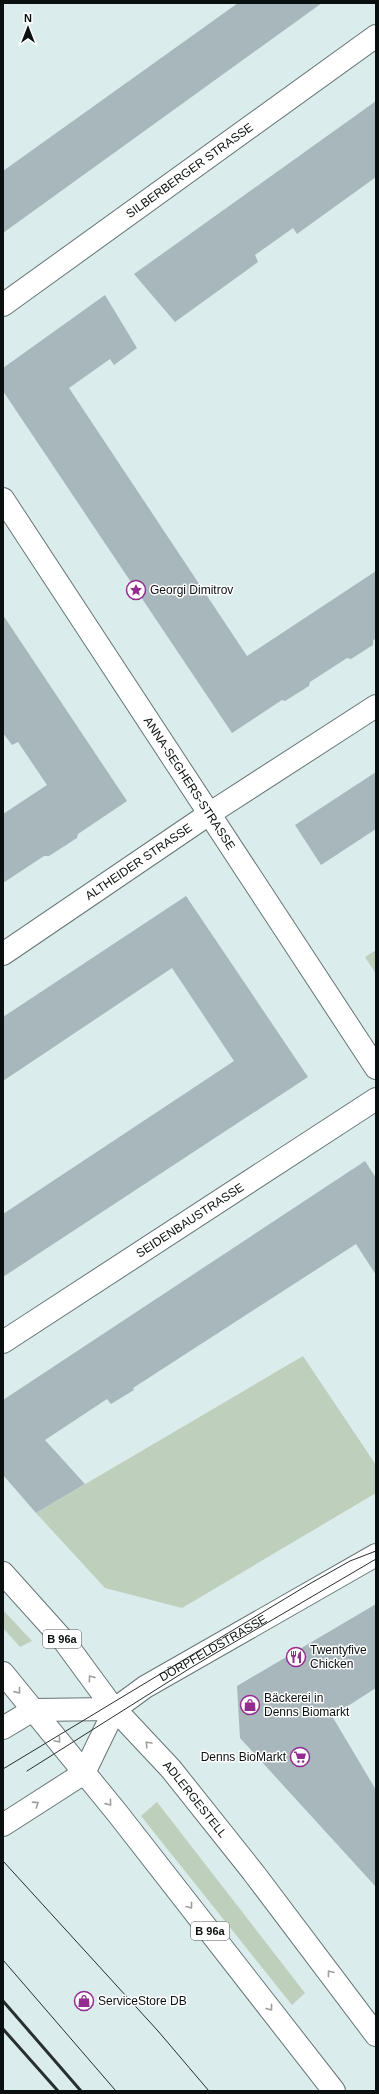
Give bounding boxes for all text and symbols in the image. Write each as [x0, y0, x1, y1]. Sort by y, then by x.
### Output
north arrow [8, 8, 48, 48]
text: N [24, 12, 32, 24]
street label: SILBERBERGER STRASSE [123, 120, 256, 221]
place icon: Georgi Dimitrov [125, 579, 147, 601]
place label: Georgi Dimitrov [150, 583, 233, 597]
street label: ANNA-SEGHERS-STRASSE [141, 714, 238, 853]
street label: ALTHEIDER STRASSE [83, 821, 195, 903]
street label: SEIDENBAUSTRASSE [133, 1180, 246, 1260]
street label: DÖRPFELDSTRASSE [157, 1612, 269, 1684]
road number: B 96a [43, 1630, 81, 1648]
place label: Twentyfive Chicken [310, 1643, 367, 1671]
restaurant icon: Twentyfive Chicken [285, 1646, 307, 1668]
one-way arrow [89, 1676, 96, 1683]
one-way arrow [13, 1687, 20, 1694]
place label: Bäckerei in Denns Biomarkt [264, 1691, 350, 1719]
shop icon: Bäckerei in Denns Biomarkt [239, 1694, 261, 1716]
one-way arrow [53, 1735, 60, 1743]
one-way arrow [146, 1742, 153, 1749]
supermarket icon: Denns BioMarkt [289, 1746, 311, 1768]
place label: Denns BioMarkt [201, 1750, 287, 1764]
street label: ADLERGESTELL [160, 1758, 230, 1841]
one-way arrow [105, 1799, 112, 1806]
one-way arrow [32, 1801, 39, 1809]
one-way arrow [185, 1901, 192, 1908]
road number: B 96a [191, 1922, 229, 1940]
one-way arrow [328, 1971, 335, 1978]
shop icon: ServiceStore DB [73, 1990, 95, 2012]
place label: ServiceStore DB [98, 1994, 187, 2008]
one-way arrow [265, 2003, 272, 2010]

